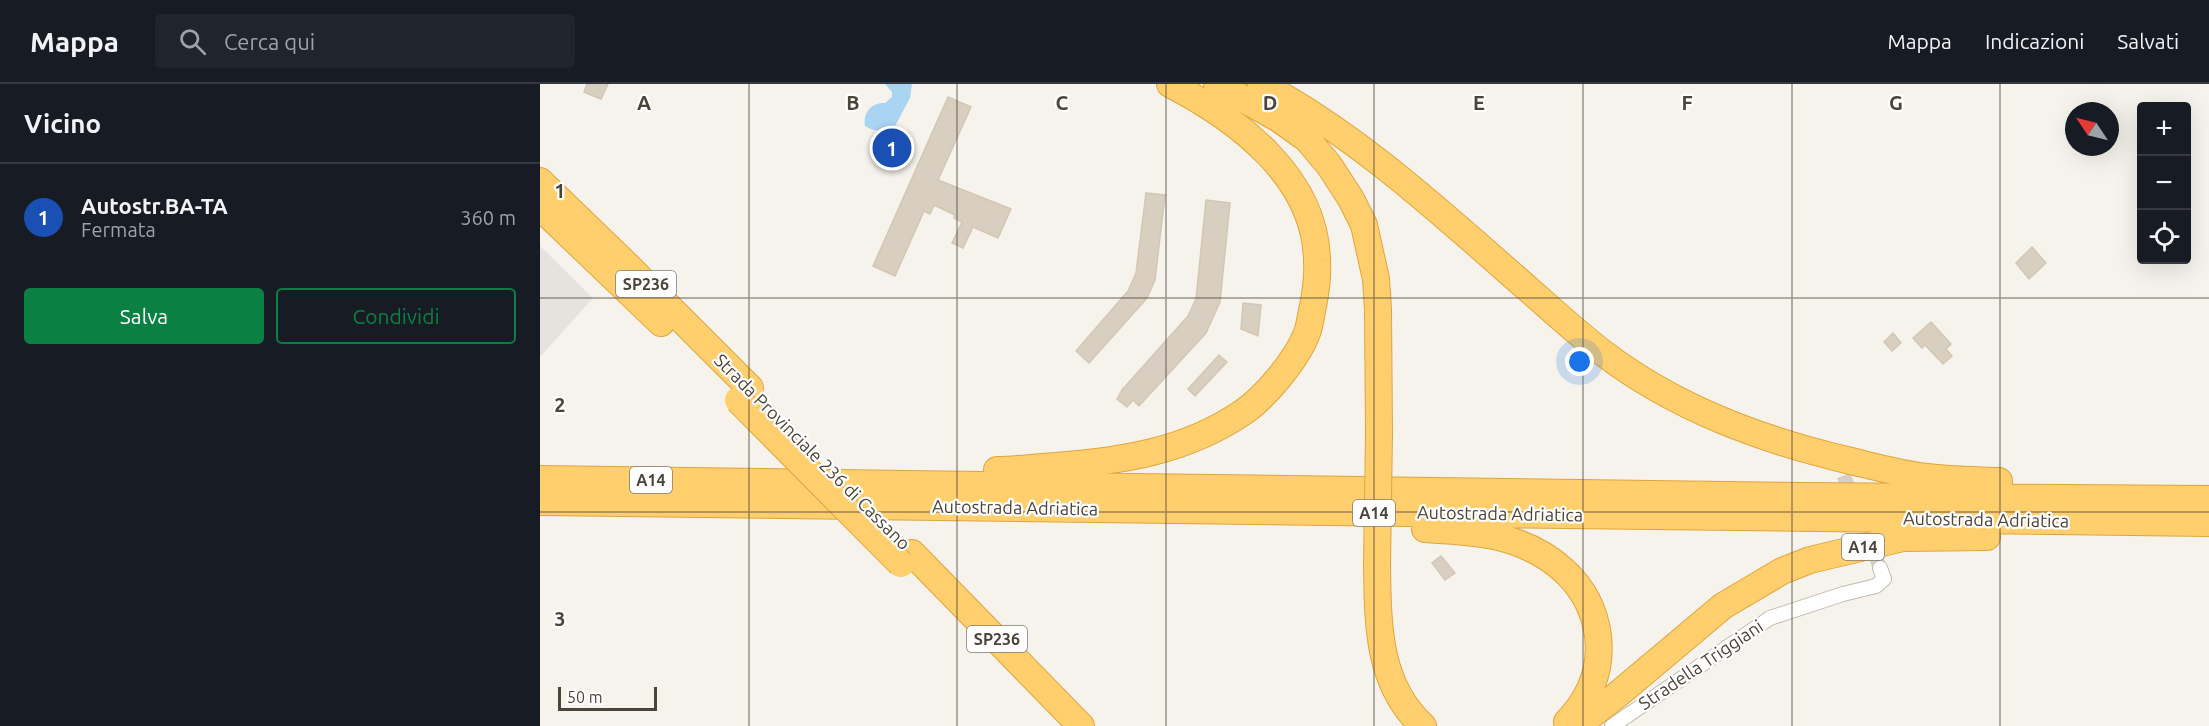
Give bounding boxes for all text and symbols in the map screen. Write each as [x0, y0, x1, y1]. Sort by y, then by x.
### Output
search box [155, 14, 575, 68]
icon: search [176, 25, 209, 58]
text: Mappa [30, 26, 119, 57]
text: Cerca qui [224, 29, 315, 54]
text: Mappa [1887, 29, 1952, 53]
text: Indicazioni [1985, 29, 2084, 53]
text: Salvati [2117, 29, 2179, 53]
text: A [637, 91, 651, 114]
text: B [846, 91, 860, 114]
text: C [1056, 91, 1069, 114]
text: D [1263, 91, 1277, 114]
text: E [1473, 91, 1485, 114]
text: F [1681, 91, 1693, 114]
text: G [1889, 91, 1903, 114]
north arrow [2065, 102, 2119, 156]
map controls [2137, 102, 2191, 264]
button: + [2137, 102, 2191, 156]
text: Vicino [24, 109, 101, 138]
pin: 1 [872, 126, 912, 170]
button: − [2137, 156, 2191, 210]
text: 1 [554, 179, 566, 202]
text: Autostr.BA-TA [81, 193, 228, 218]
text: 1 [38, 206, 49, 229]
text: 360 m [460, 206, 516, 229]
button: locate [2137, 210, 2191, 264]
text: Fermata [81, 218, 156, 241]
road number: SP236 [616, 271, 676, 297]
button: Salva [24, 288, 264, 344]
button: Condividi [276, 288, 516, 344]
your location [1565, 347, 1594, 376]
street label: Strada Provinciale 236 di Cassano [711, 349, 915, 553]
text: 2 [554, 393, 566, 416]
road number: A14 [630, 467, 672, 493]
street label: Autostrada Adriatica [932, 496, 1098, 518]
road number: A14 [1353, 500, 1395, 526]
street label: Autostrada Adriatica [1417, 502, 1583, 524]
street label: Autostrada Adriatica [1903, 508, 2069, 530]
road number: A14 [1842, 534, 1884, 560]
text: 3 [554, 607, 566, 630]
street label: Stradella Triggiani [1635, 615, 1766, 713]
road number: SP236 [967, 626, 1027, 652]
scale bar [558, 684, 657, 712]
text: 50 m [567, 688, 603, 706]

